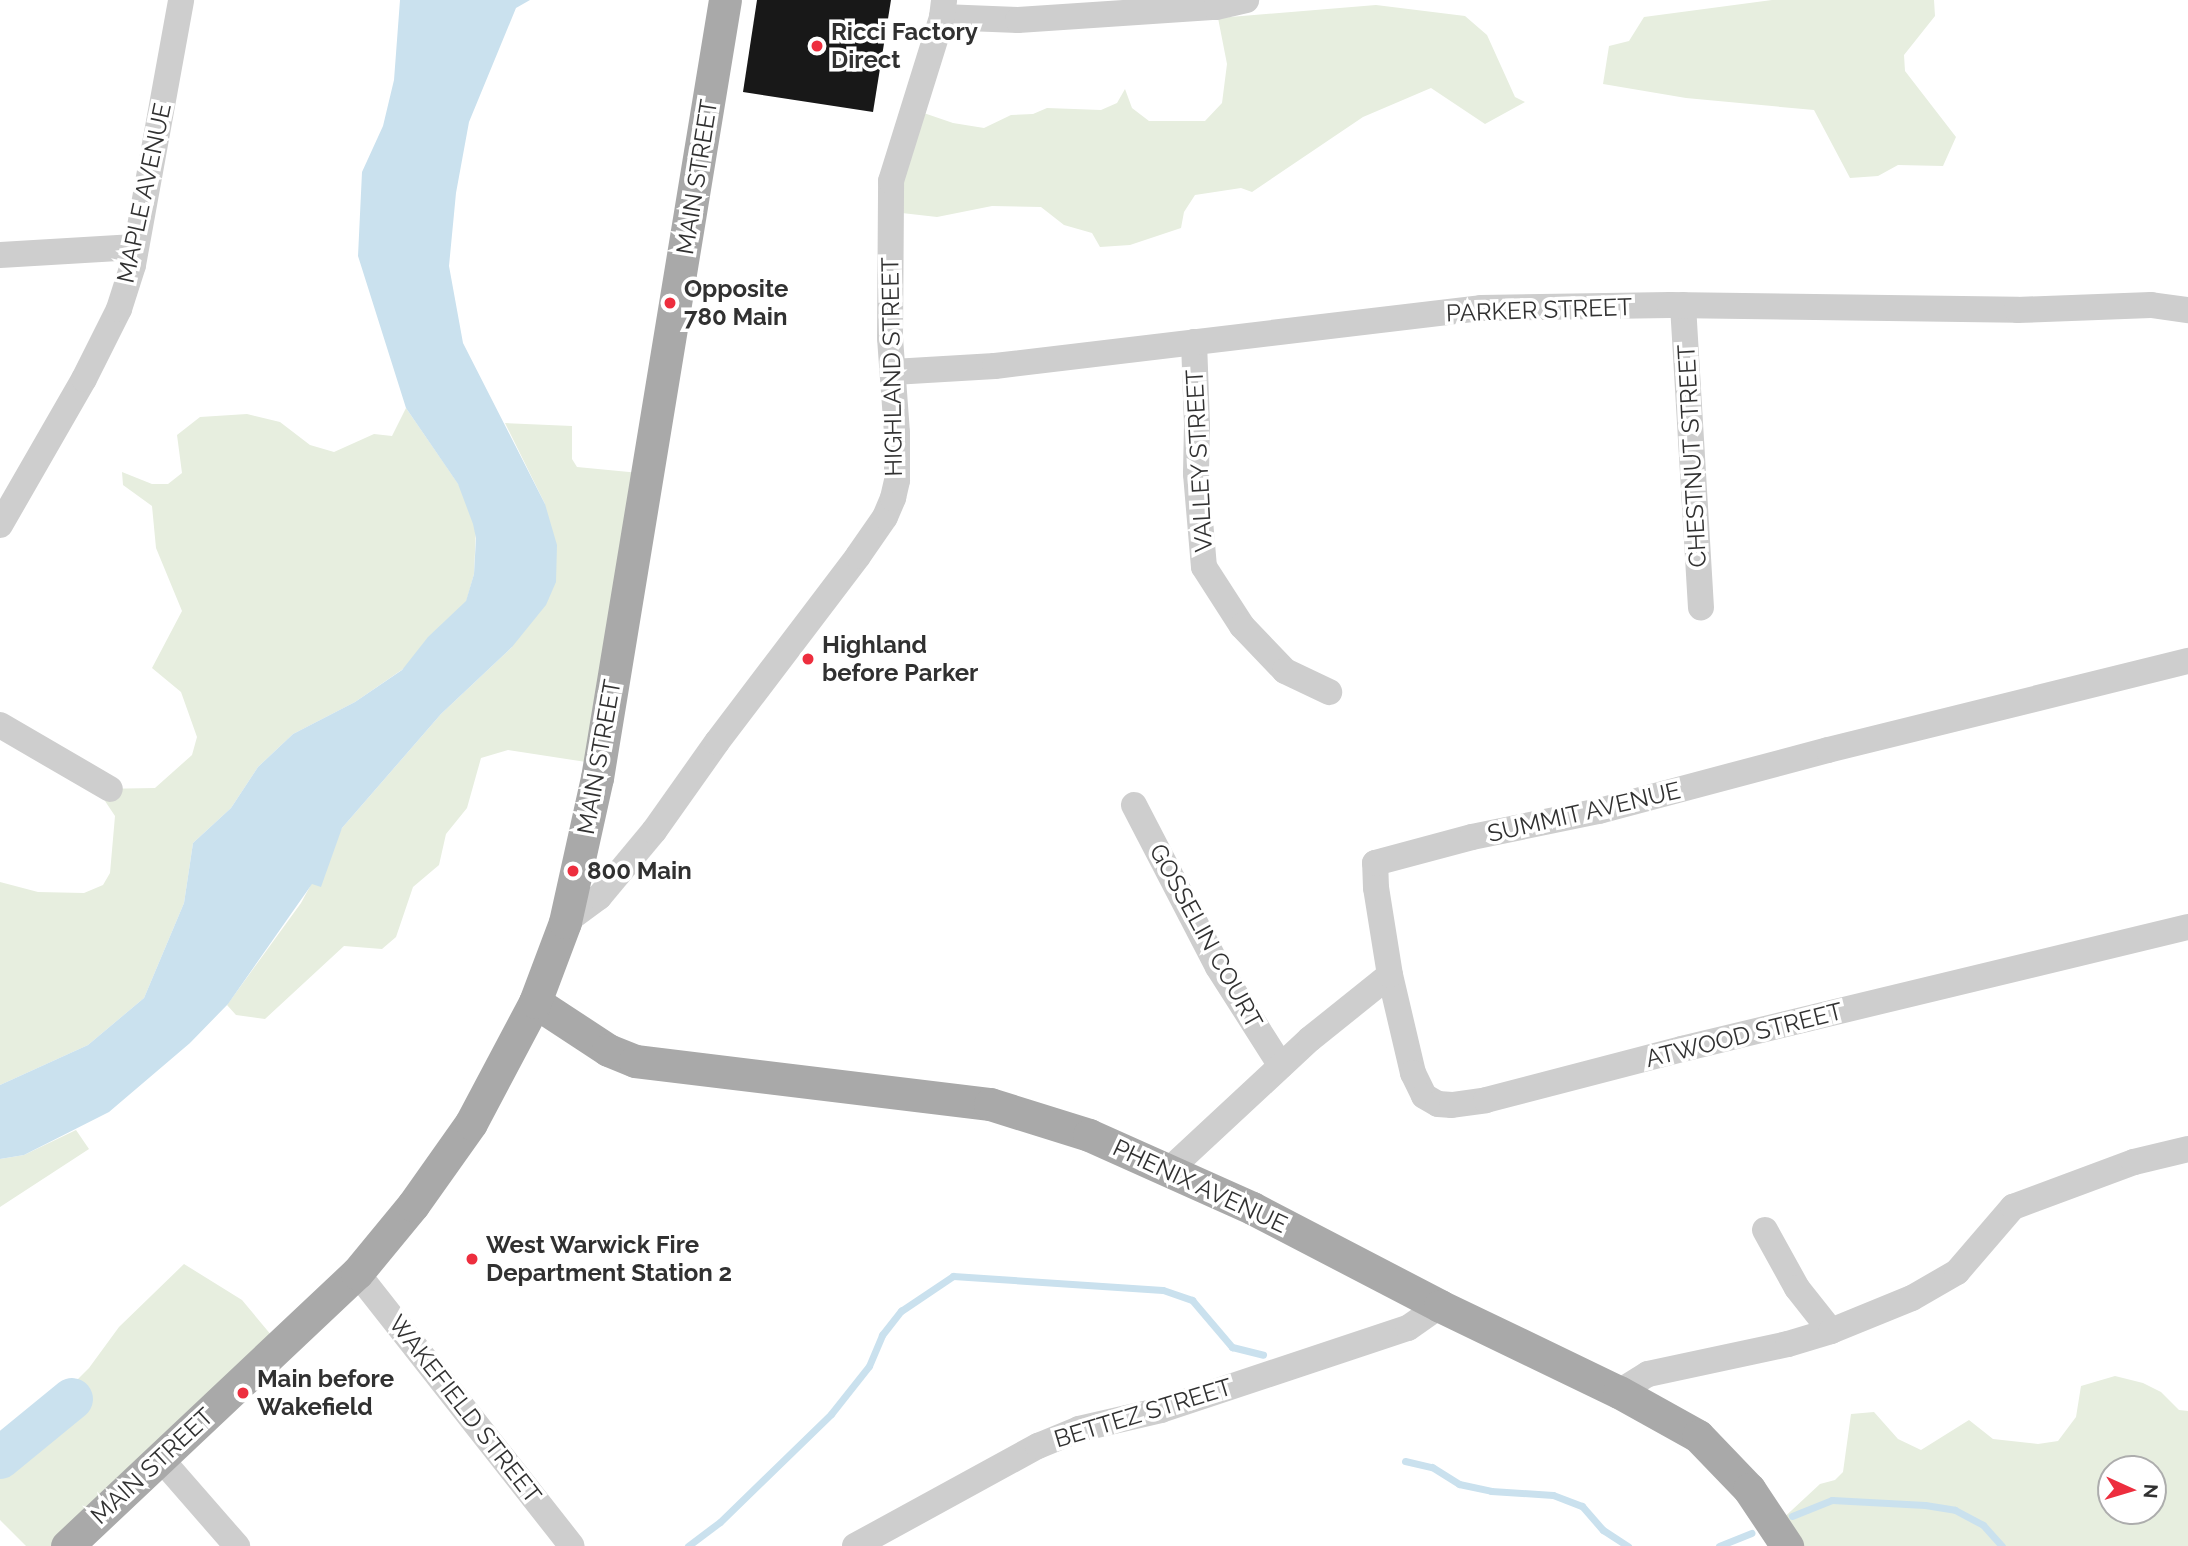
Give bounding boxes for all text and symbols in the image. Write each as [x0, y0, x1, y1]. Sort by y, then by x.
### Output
place label: Ricci Factory Direct [831, 18, 978, 74]
marker: Ricci Factory Direct [809, 38, 825, 54]
street label: MAIN STREET [671, 97, 723, 257]
street label: MAPLE AVENUE [111, 100, 177, 286]
street label: HIGHLAND STREET [876, 257, 908, 477]
place label: Opposite 780 Main [684, 275, 788, 331]
street label: PARKER STREET [1445, 292, 1633, 328]
marker: Opposite 780 Main [662, 295, 678, 311]
street label: CHESTNUT STREET [1672, 343, 1712, 569]
street label: VALLEY STREET [1180, 368, 1218, 554]
place label: Highland before Parker [822, 631, 978, 687]
marker: Highland before Parker [800, 651, 816, 667]
street label: MAIN STREET [571, 677, 627, 837]
street label: SUMMIT AVENUE [1484, 776, 1684, 848]
street label: GOSSELIN COURT [1143, 839, 1269, 1033]
place label: 800 Main [587, 857, 692, 885]
marker: 800 Main [565, 863, 581, 879]
street label: ATWOOD STREET [1643, 997, 1845, 1073]
street label: PHENIX AVENUE [1108, 1133, 1292, 1239]
place label: West Warwick Fire Department Station 2 [486, 1231, 732, 1287]
marker: West Warwick Fire Department Station 2 [464, 1251, 480, 1267]
street label: WAKEFIELD STREET [383, 1309, 547, 1509]
place label: Main before Wakefield [257, 1365, 394, 1421]
street label: BETTEZ STREET [1051, 1372, 1235, 1454]
marker: Main before Wakefield [235, 1385, 251, 1401]
street label: MAIN STREET [85, 1402, 219, 1530]
north arrow [2097, 1455, 2167, 1525]
text: N [2139, 1483, 2162, 1499]

